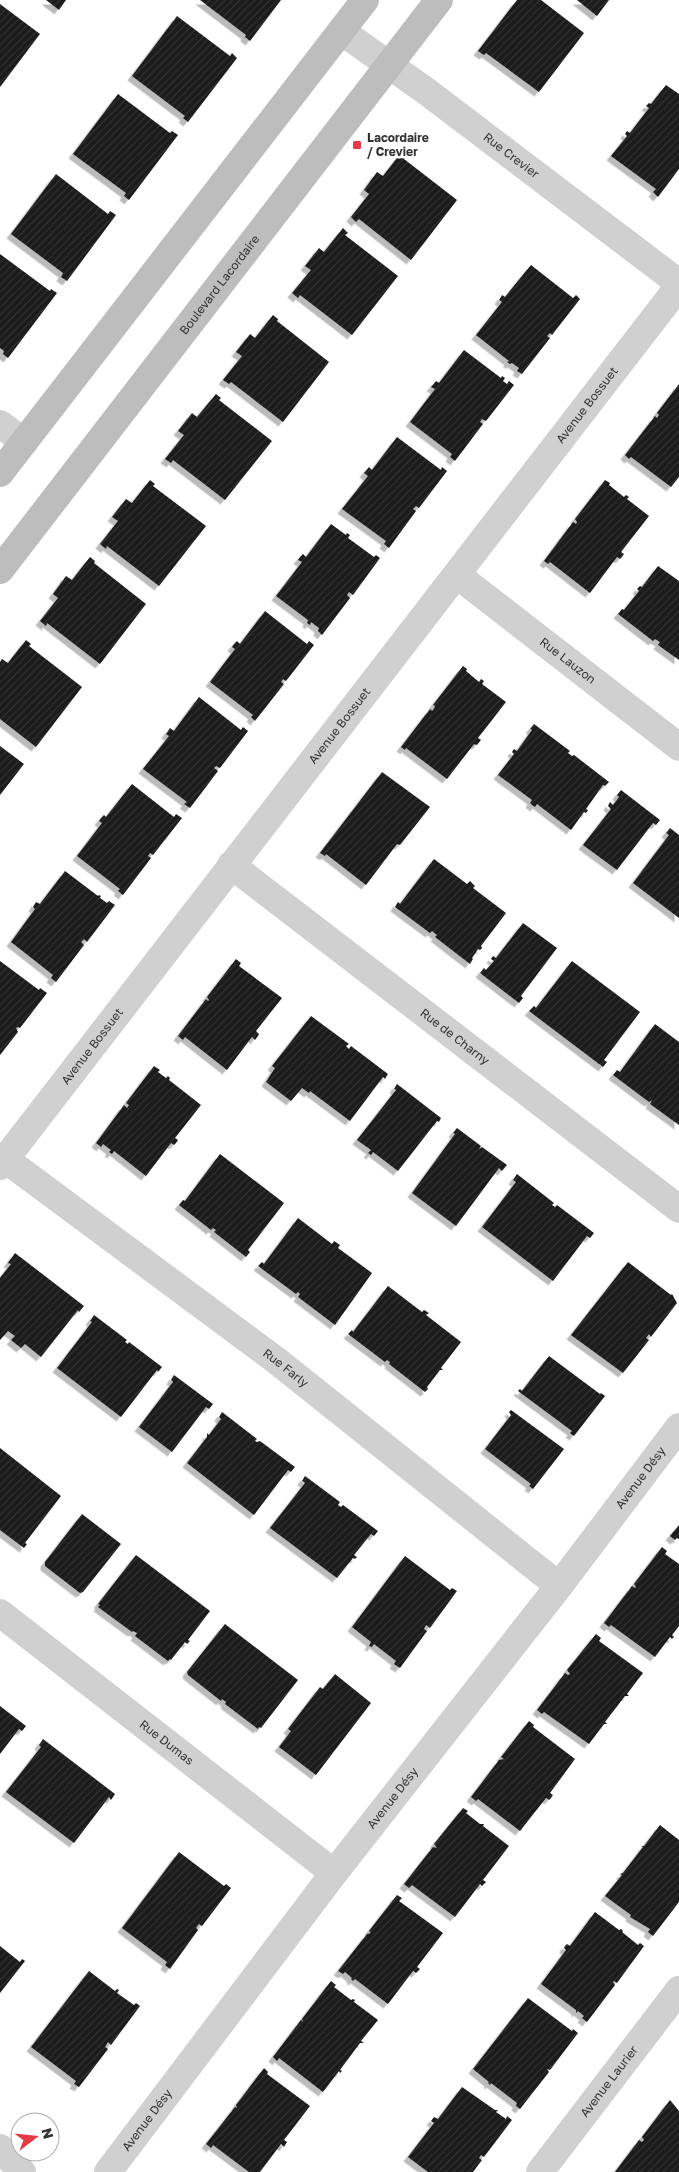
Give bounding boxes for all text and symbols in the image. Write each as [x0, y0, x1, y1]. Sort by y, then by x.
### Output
street label: Rue Crevier [481, 129, 543, 181]
place label: Lacordaire / Crevier [367, 130, 429, 159]
marker: Lacordaire / Crevier [351, 139, 363, 151]
street label: Boulevard Lacordaire [176, 232, 262, 337]
street label: Avenue Bossuet [552, 364, 621, 446]
street label: Rue Lauzon [537, 634, 599, 687]
street label: Avenue Bossuet [305, 684, 374, 767]
street label: Avenue Bossuet [58, 1005, 126, 1087]
street label: Rue de Charny [417, 1005, 493, 1068]
street label: Rue Farly [260, 1345, 312, 1390]
street label: Avenue Désy [612, 1443, 669, 1512]
street label: Rue Dumas [137, 1716, 197, 1768]
street label: Avenue Désy [364, 1764, 421, 1831]
street label: Avenue Laurier [577, 2042, 641, 2120]
street label: Avenue Désy [119, 2086, 175, 2154]
north arrow [10, 2112, 60, 2162]
text: N [38, 2126, 58, 2141]

